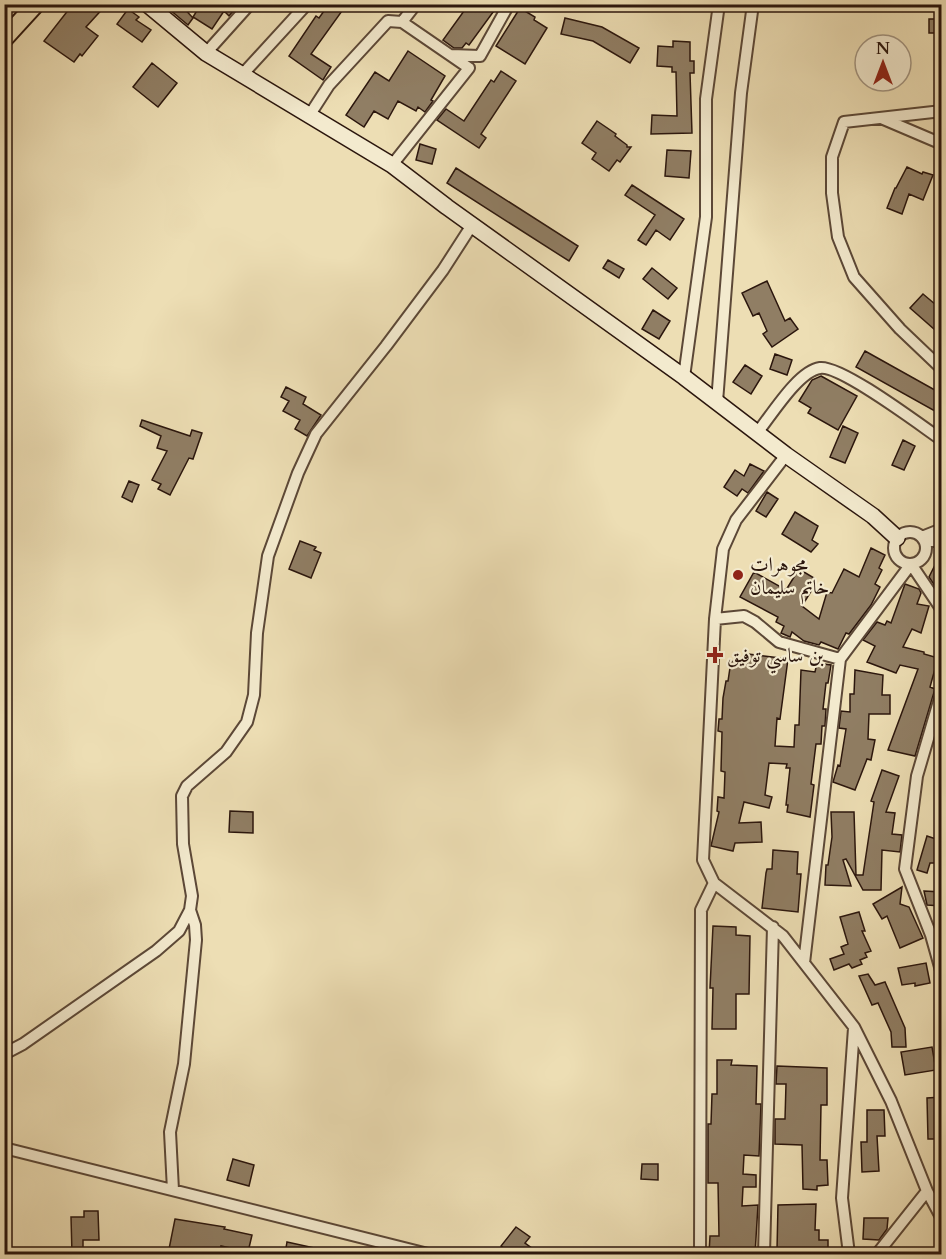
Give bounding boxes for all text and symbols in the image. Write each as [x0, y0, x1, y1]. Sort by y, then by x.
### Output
north arrow [853, 33, 913, 93]
text: N [876, 38, 890, 60]
place label: مجوهرات خاتم سليمان [750, 551, 829, 605]
marker: مجوهرات خاتم سليمان [731, 568, 745, 582]
place label: بن ساسي توفيق [727, 642, 824, 674]
marker: بن ساسي توفيق [708, 648, 722, 662]

